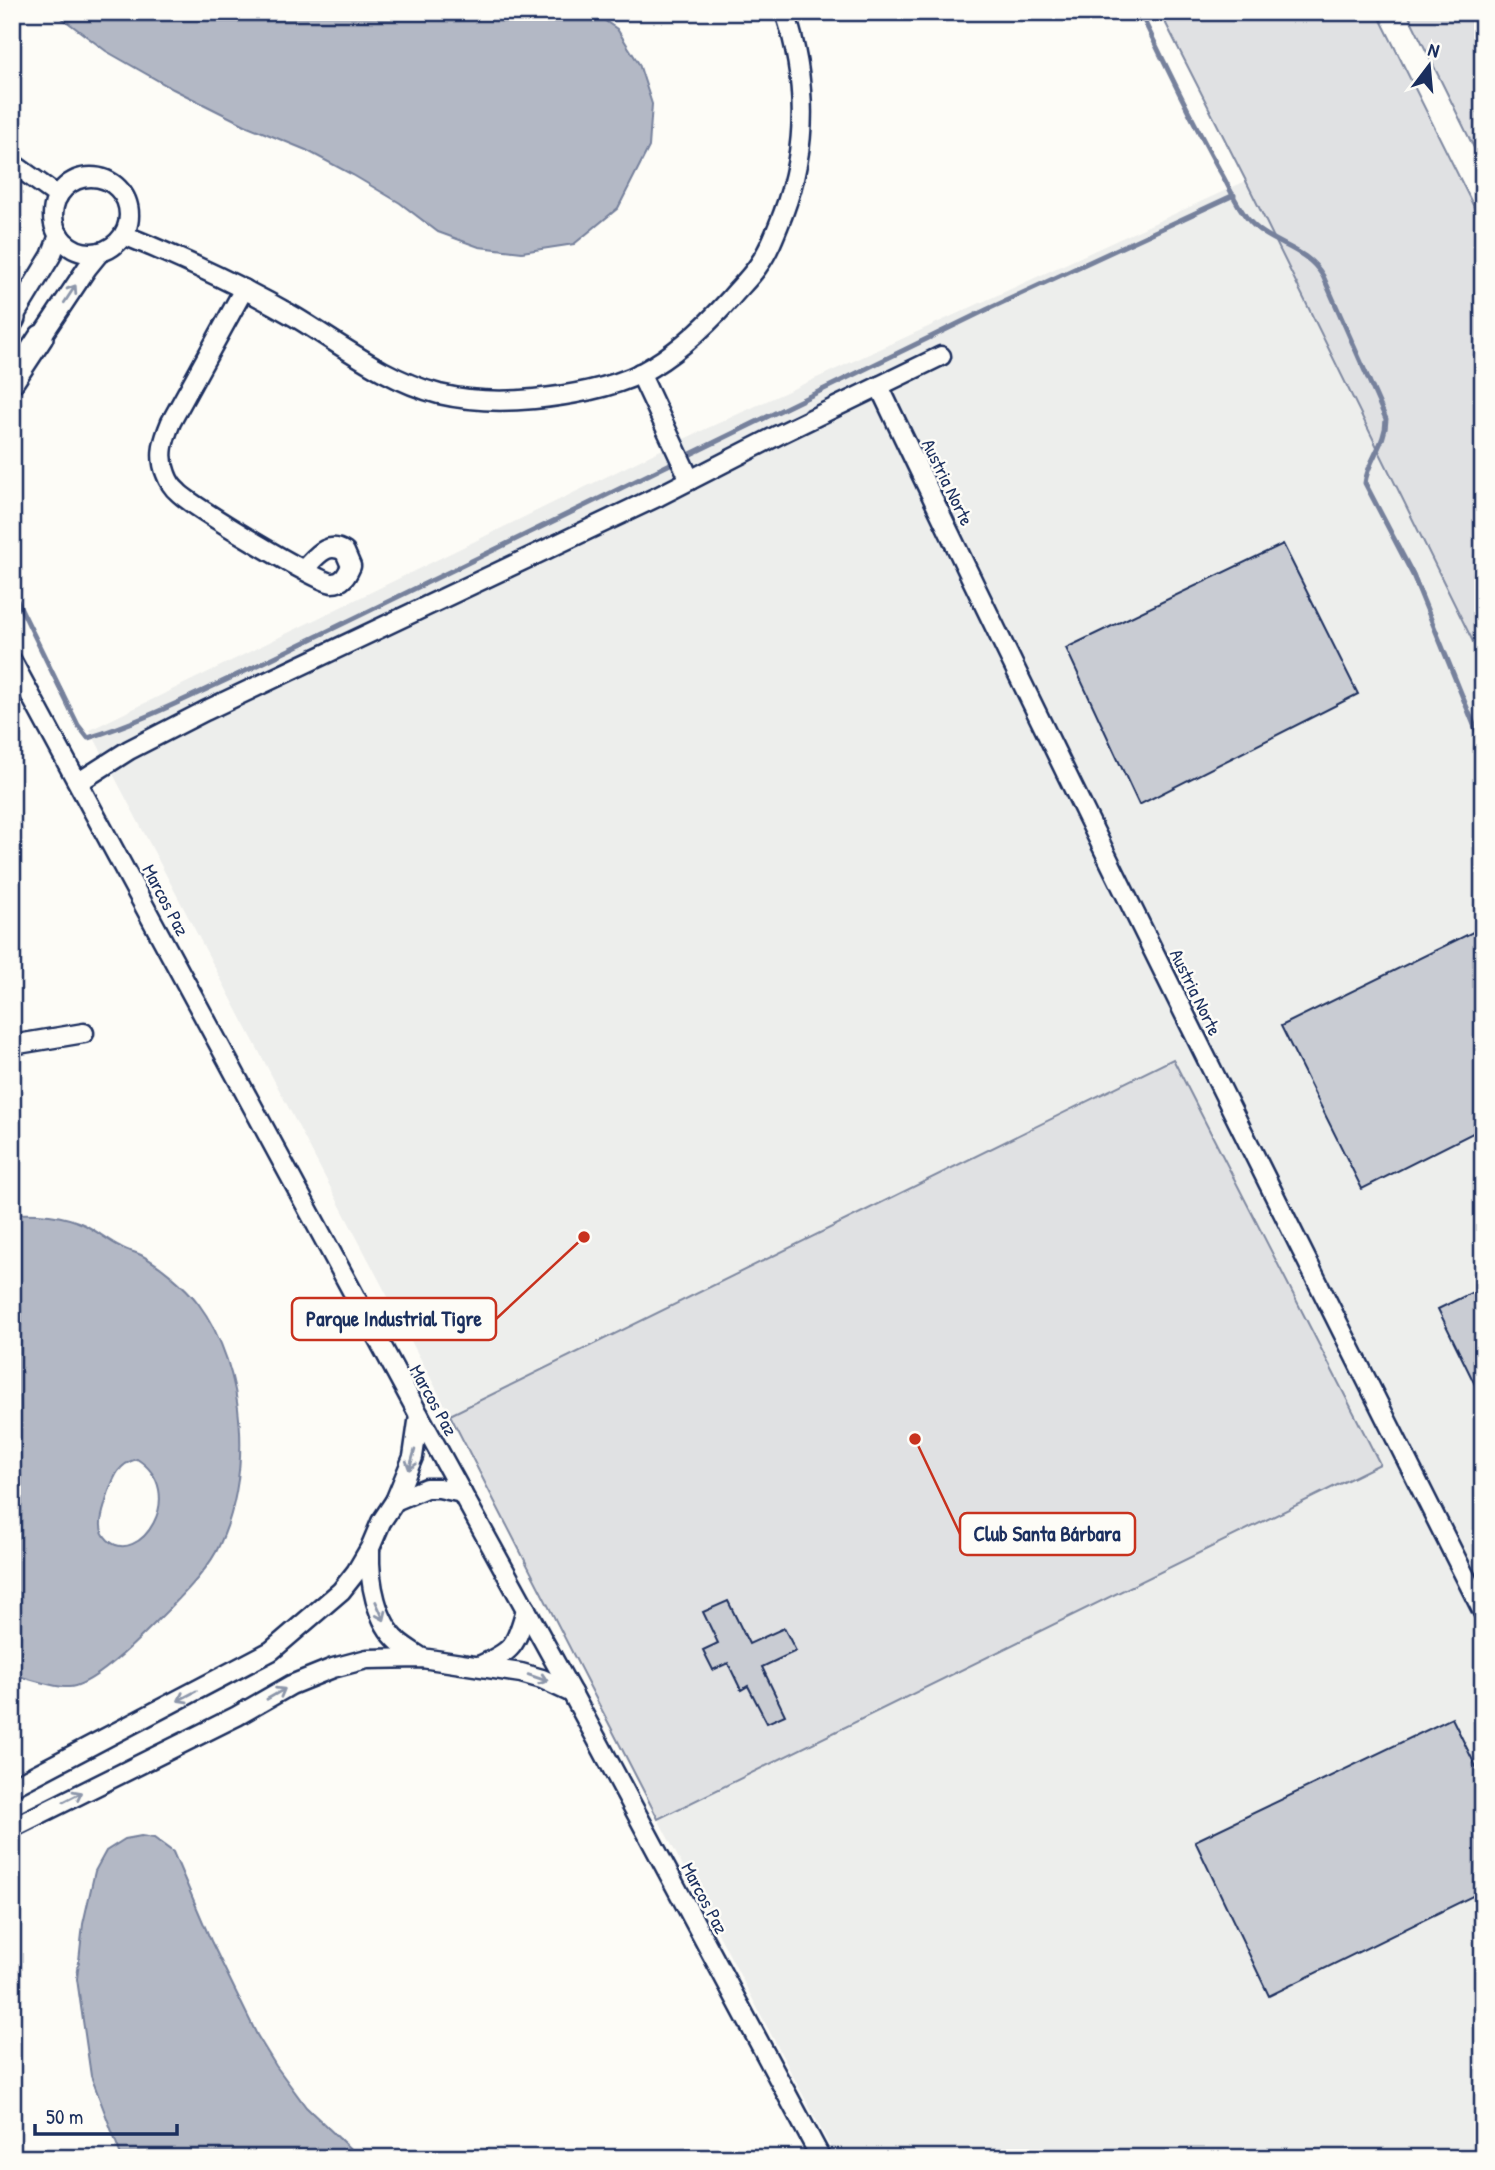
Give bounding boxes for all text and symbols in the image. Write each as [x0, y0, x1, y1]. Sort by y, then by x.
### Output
north arrow [1394, 32, 1464, 102]
text: N [1425, 36, 1442, 64]
one-way arrow [62, 285, 77, 304]
street label: Austria Norte [916, 434, 980, 530]
street label: Marcos Paz [136, 860, 196, 940]
street label: Austria Norte [1164, 944, 1228, 1040]
callout: Parque Industrial Tigre [292, 1298, 496, 1340]
text: Parque Industrial Tigre [306, 1304, 483, 1334]
street label: Marcos Paz [404, 1360, 464, 1440]
one-way arrow [405, 1448, 418, 1471]
callout: Club Santa Bárbara [960, 1513, 1135, 1555]
text: Club Santa Bárbara [974, 1519, 1121, 1548]
one-way arrow [374, 1600, 387, 1621]
one-way arrow [526, 1673, 548, 1685]
one-way arrow [265, 1687, 285, 1701]
one-way arrow [177, 1690, 198, 1704]
one-way arrow [62, 1790, 83, 1804]
street label: Marcos Paz [675, 1858, 735, 1938]
scale bar [35, 2093, 177, 2137]
text: 50 m [46, 2102, 83, 2131]

